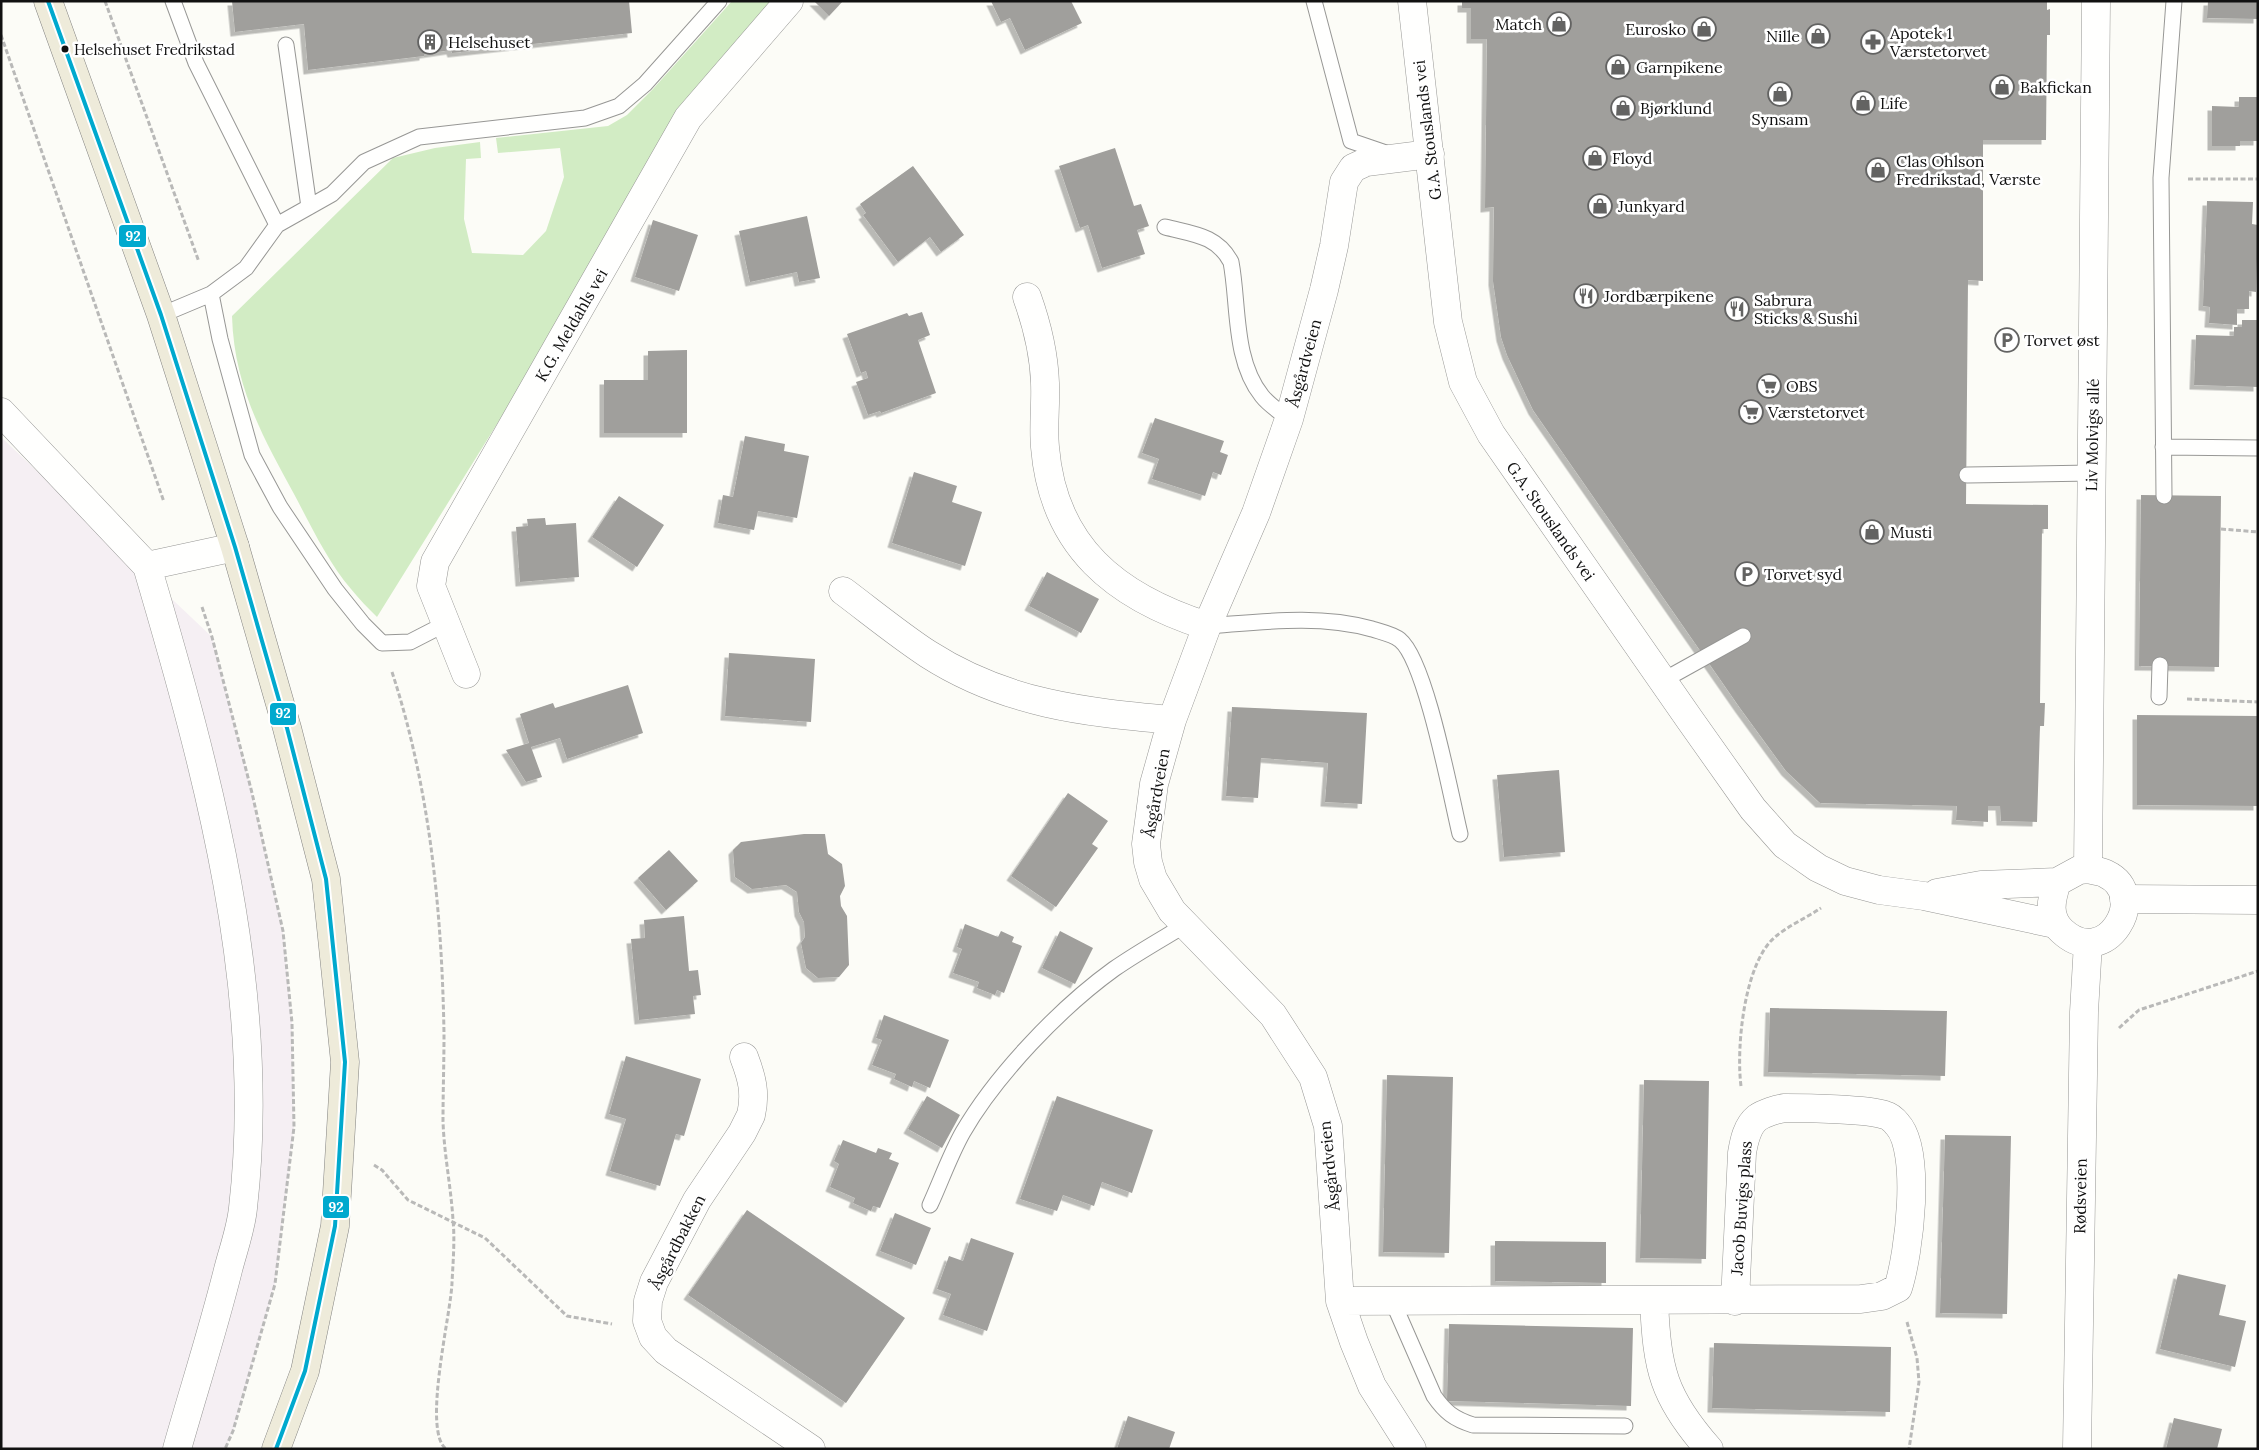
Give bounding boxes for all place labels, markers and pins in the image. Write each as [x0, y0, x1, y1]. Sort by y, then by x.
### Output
shop icon: Match [1546, 11, 1572, 37]
place label: Match [1495, 14, 1542, 34]
shop icon: Eurosko [1691, 16, 1717, 42]
place label: Eurosko [1625, 19, 1686, 39]
shop icon: Nille [1805, 23, 1831, 49]
place label: Apotek 1 Værstetorvet [1889, 23, 1988, 61]
place label: Nille [1766, 26, 1800, 46]
building icon: Helsehuset [417, 29, 443, 55]
pharmacy icon: Apotek 1 Værstetorvet [1860, 29, 1886, 55]
place label: Helsehuset [448, 32, 531, 52]
place label: Helsehuset Fredrikstad [74, 40, 235, 59]
marker: Helsehuset Fredrikstad [60, 44, 70, 54]
shop icon: Garnpikene [1605, 54, 1631, 80]
place label: Garnpikene [1636, 57, 1723, 77]
shop icon: Bakfickan [1989, 74, 2015, 100]
place label: Bakfickan [2020, 77, 2092, 97]
shop icon: Synsam [1767, 81, 1793, 107]
shop icon: Life [1850, 90, 1876, 116]
place label: Life [1880, 93, 1908, 113]
shop icon: Bjørklund [1610, 95, 1636, 121]
place label: Bjørklund [1640, 98, 1712, 118]
place label: Synsam [1751, 109, 1809, 129]
shop icon: Floyd [1582, 145, 1608, 171]
place label: Floyd [1612, 148, 1653, 168]
place label: Clas Ohlson Fredrikstad, Værste [1896, 151, 2041, 189]
shop icon: Clas Ohlson Fredrikstad, Værste [1865, 157, 1891, 183]
shop icon: Junkyard [1587, 193, 1613, 219]
place label: Junkyard [1617, 196, 1685, 216]
restaurant icon: Jordbærpikene [1573, 283, 1599, 309]
place label: Jordbærpikene [1603, 286, 1714, 306]
place label: Sabrura Sticks & Sushi [1754, 290, 1858, 328]
restaurant icon: Sabrura Sticks & Sushi [1724, 296, 1750, 322]
parking icon: Torvet øst [1994, 327, 2020, 353]
place label: Torvet øst [2024, 330, 2101, 350]
supermarket icon: OBS [1756, 373, 1782, 399]
place label: OBS [1786, 376, 1818, 396]
supermarket icon: Værstetorvet [1738, 399, 1764, 425]
place label: Værstetorvet [1767, 402, 1866, 422]
shop icon: Musti [1859, 519, 1885, 545]
place label: Musti [1890, 522, 1932, 542]
parking icon: Torvet syd [1734, 561, 1760, 587]
place label: Torvet syd [1764, 564, 1843, 584]

